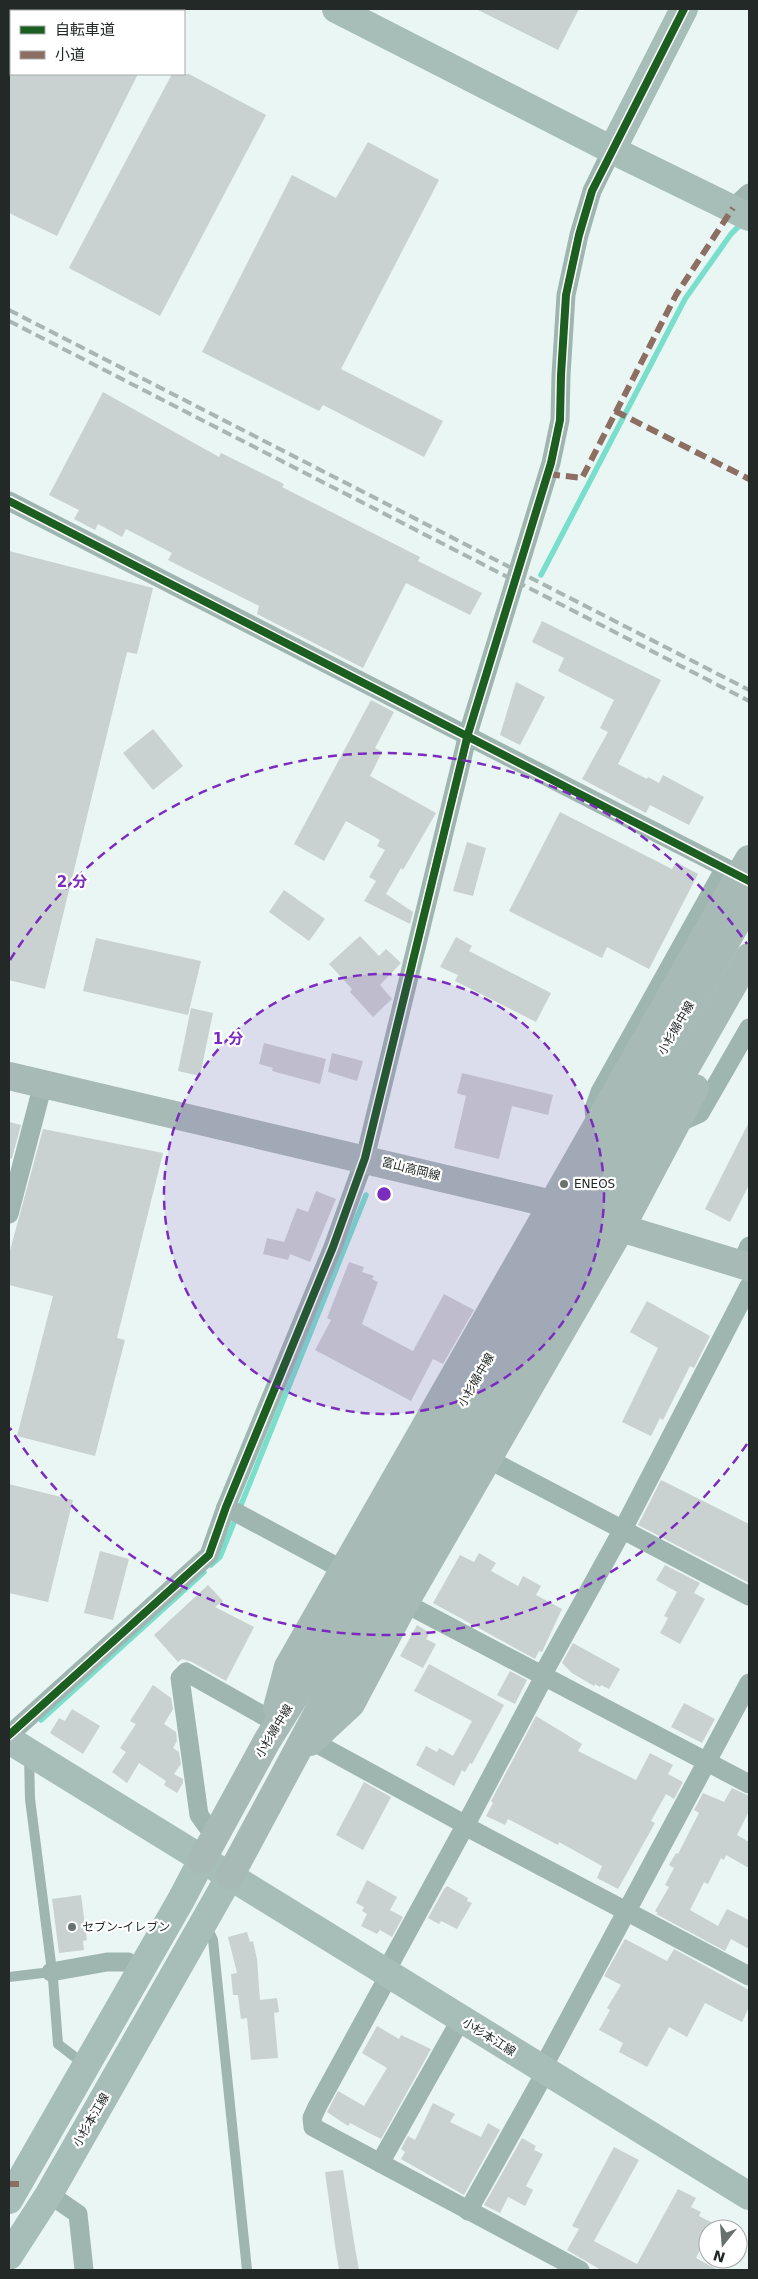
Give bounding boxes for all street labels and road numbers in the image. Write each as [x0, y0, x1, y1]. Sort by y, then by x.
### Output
street label: 小杉婦中線 [655, 999, 697, 1057]
street label: 富山高岡線 [380, 1155, 442, 1183]
street label: 小杉婦中線 [455, 1351, 497, 1409]
street label: 小杉婦中線 [253, 1702, 295, 1760]
street label: 小杉本江線 [460, 2015, 518, 2059]
street label: 小杉本江線 [70, 2091, 112, 2149]

